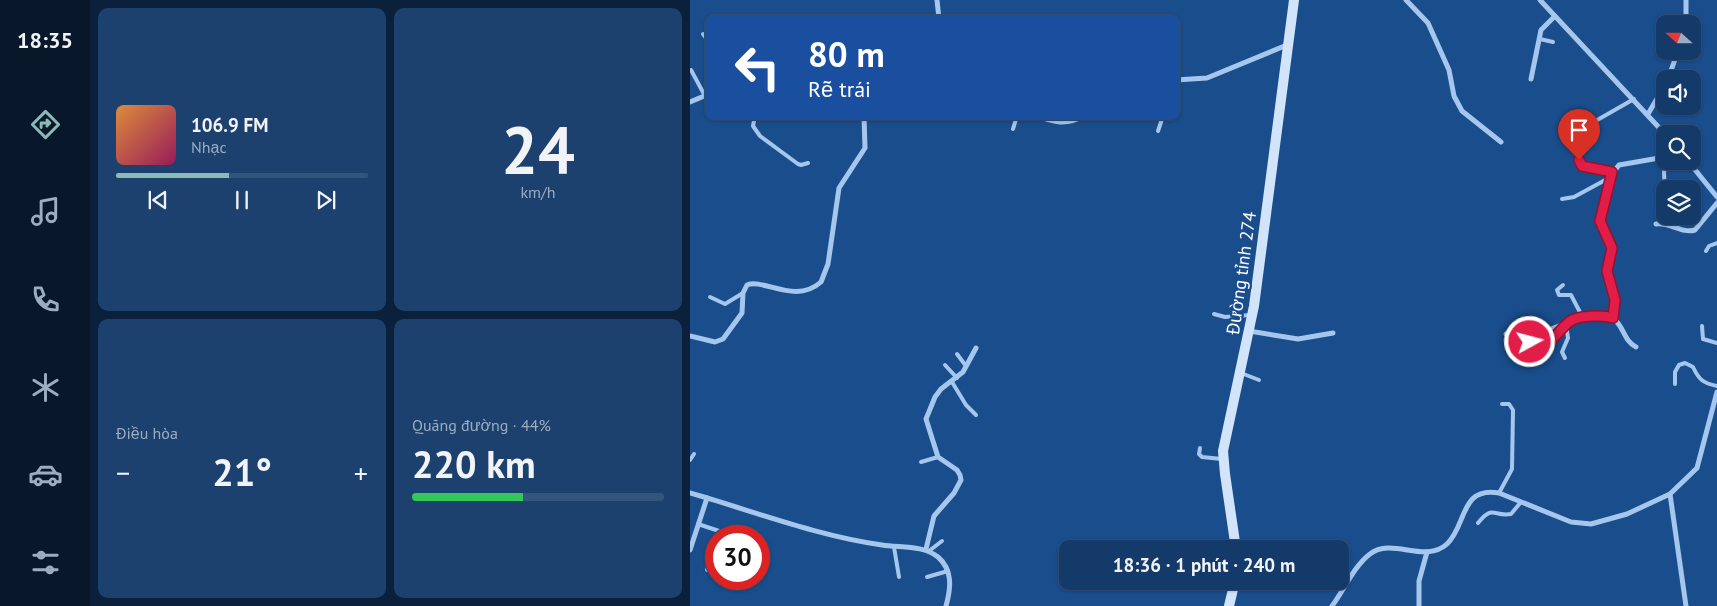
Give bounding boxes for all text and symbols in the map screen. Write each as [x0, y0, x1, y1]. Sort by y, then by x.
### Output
north arrow [1656, 15, 1701, 60]
map controls [1656, 15, 1701, 225]
text: 18:35 [17, 26, 73, 54]
text: 80 m [808, 31, 885, 77]
icon: left [725, 35, 790, 100]
button: sound [1656, 70, 1701, 115]
text: Rẽ trái [808, 75, 871, 103]
icon: directions [28, 107, 63, 142]
text: 24 [501, 107, 575, 191]
pin [1558, 109, 1600, 160]
text: 106.9 FM [191, 113, 268, 137]
icon: arrive [1565, 116, 1593, 144]
button: search [1656, 125, 1701, 170]
text: Nhạc [191, 137, 227, 157]
button: layers [1656, 180, 1701, 225]
text: km/h [520, 182, 556, 202]
icon: previous [144, 186, 172, 214]
icon: pause [228, 186, 256, 214]
icon: next [312, 186, 340, 214]
icon: music [28, 194, 63, 229]
street label: Đường tỉnh 274 [1221, 210, 1261, 337]
icon: phone [28, 282, 63, 317]
position arrow [1503, 315, 1555, 367]
icon: climate [28, 370, 63, 405]
text: Quãng đường · 44% [412, 415, 551, 435]
text: Điều hòa [116, 423, 178, 443]
text: 220 km [412, 439, 536, 488]
text: 21° [212, 447, 272, 496]
text: − [116, 454, 130, 491]
text: + [354, 454, 368, 491]
icon: car [28, 457, 63, 492]
speed limit sign: 30 [705, 525, 770, 590]
icon: filters [28, 545, 63, 580]
text: 18:36 · 1 phút · 240 m [1113, 553, 1295, 577]

